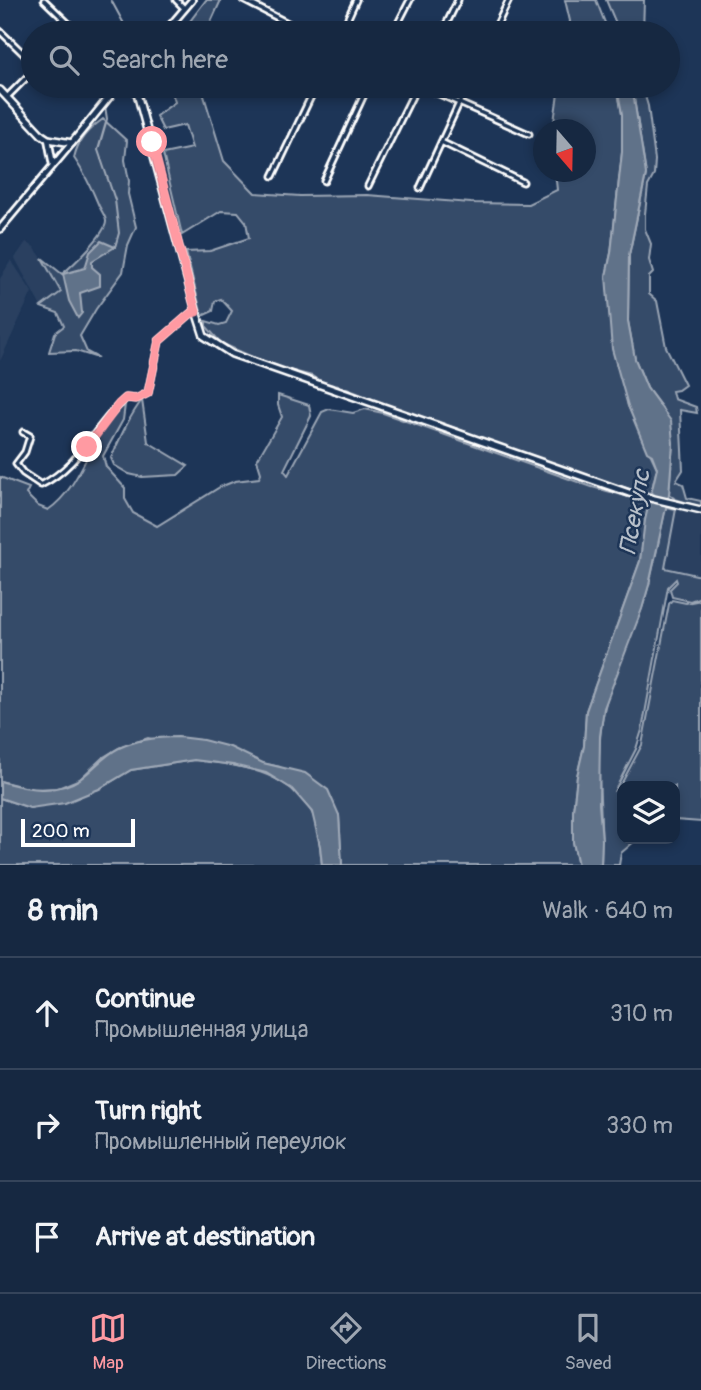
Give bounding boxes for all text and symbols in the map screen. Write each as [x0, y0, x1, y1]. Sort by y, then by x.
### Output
search box [21, 21, 680, 98]
icon: search [45, 41, 83, 79]
text: Search here [101, 44, 228, 76]
north arrow [533, 119, 596, 182]
route start [136, 126, 167, 157]
route end [71, 431, 102, 462]
water label: Псекупс [613, 466, 657, 557]
map controls [617, 781, 680, 844]
button: layers [617, 781, 680, 844]
scale bar [21, 816, 135, 848]
text: 200 m [32, 819, 90, 843]
text: 8 min [28, 892, 98, 929]
text: Walk · 640 m [542, 896, 673, 925]
text: Continue [95, 983, 195, 1015]
icon: ahead [28, 994, 66, 1032]
text: 310 m [610, 999, 673, 1028]
text: Промышленная улица [95, 1015, 308, 1044]
text: Turn right [95, 1095, 201, 1127]
icon: right [28, 1106, 66, 1144]
text: 330 m [606, 1111, 673, 1140]
text: Промышленный переулок [95, 1127, 347, 1156]
icon: arrive [28, 1218, 66, 1256]
text: Arrive at destination [95, 1221, 315, 1253]
tab: Map [89, 1309, 127, 1375]
tab: Directions [306, 1309, 386, 1375]
tab: Saved [565, 1309, 612, 1375]

